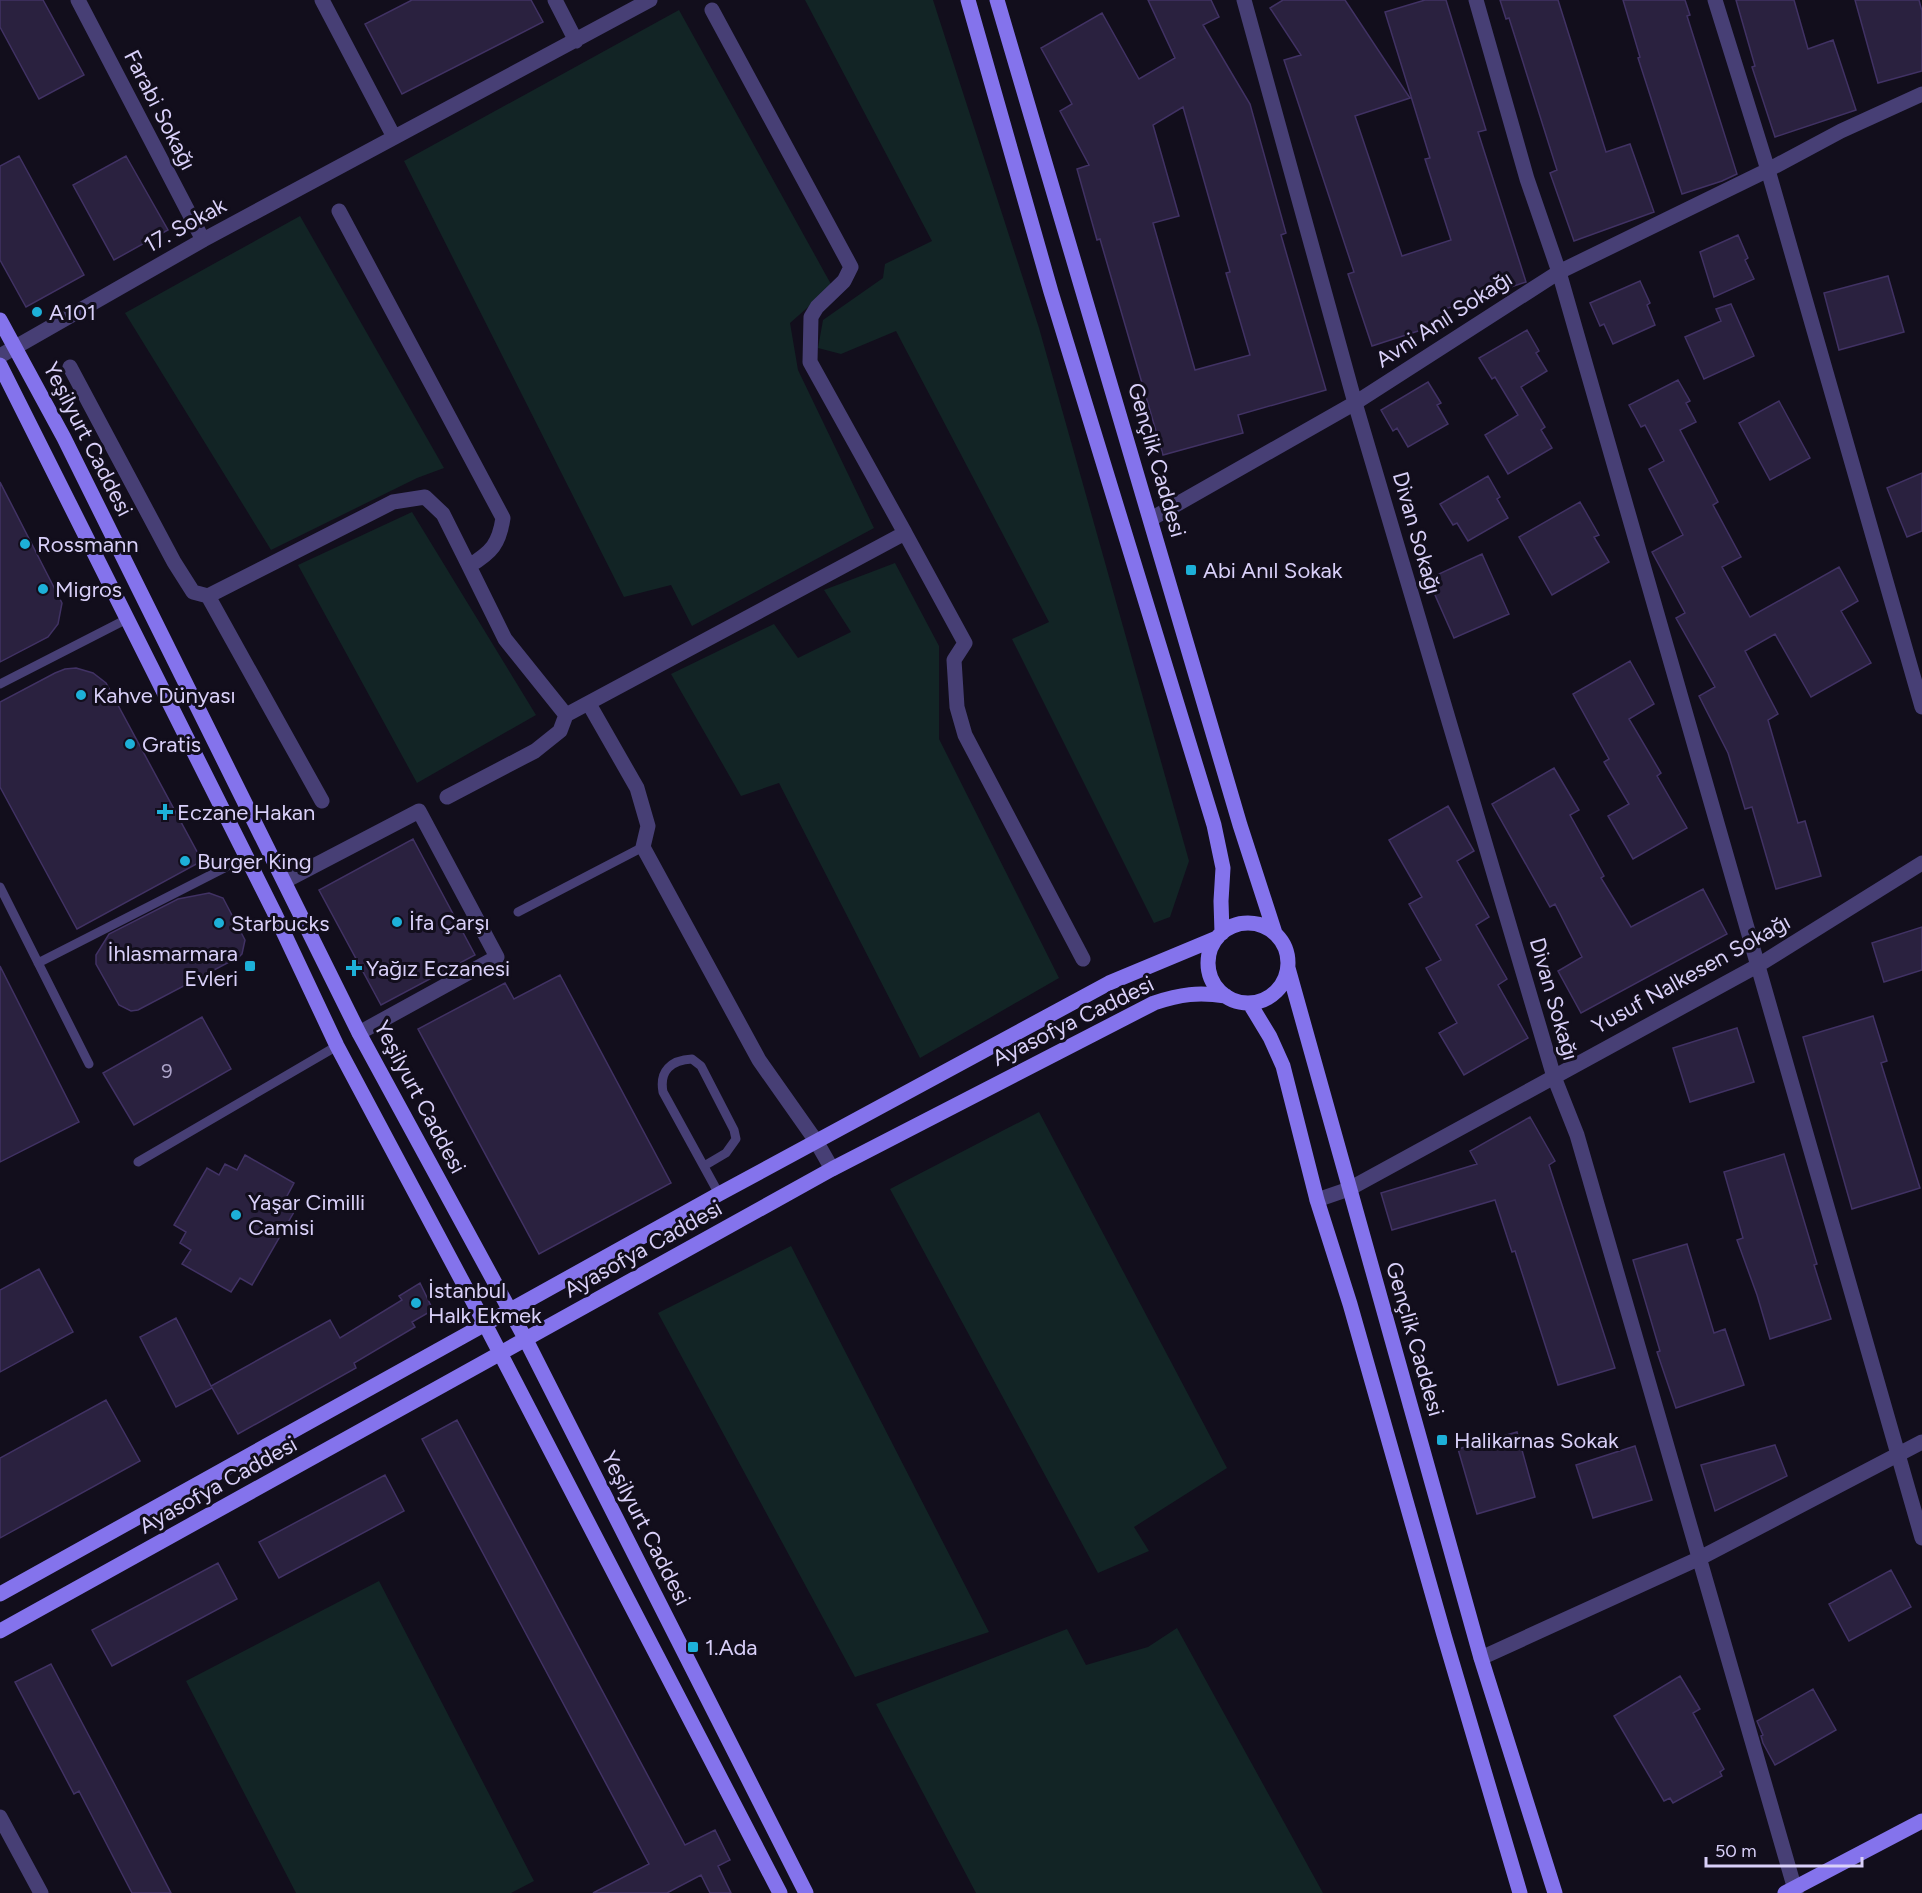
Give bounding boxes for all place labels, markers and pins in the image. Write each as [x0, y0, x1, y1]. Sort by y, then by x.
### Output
place label: A101 [49, 299, 96, 326]
marker: A101 [30, 305, 44, 319]
place label: Rossmann [37, 531, 139, 558]
marker: Rossmann [18, 537, 32, 551]
place label: Abi Anıl Sokak [1203, 557, 1343, 584]
marker: Abi Anıl Sokak [1184, 563, 1198, 577]
place label: Migros [55, 576, 122, 603]
marker: Migros [36, 582, 50, 596]
place label: Kahve Dünyası [93, 682, 236, 709]
marker: Kahve Dünyası [74, 688, 88, 702]
place label: Gratis [142, 731, 201, 758]
marker: Gratis [123, 737, 137, 751]
place label: Eczane Hakan [177, 799, 315, 826]
marker: Eczane Hakan [158, 805, 172, 819]
place label: Burger King [197, 848, 312, 875]
marker: Burger King [178, 854, 192, 868]
place label: İfa Çarşı [409, 909, 490, 936]
place label: Starbucks [231, 910, 329, 937]
marker: İfa Çarşı [390, 915, 404, 929]
marker: Starbucks [212, 916, 226, 930]
place label: İhlasmarmara Evleri [107, 940, 238, 992]
place label: Yağız Eczanesi [366, 955, 510, 982]
marker: İhlasmarmara Evleri [243, 959, 257, 973]
marker: Yağız Eczanesi [347, 961, 361, 975]
place label: Yaşar Cimilli Camisi [248, 1189, 365, 1241]
marker: Yaşar Cimilli Camisi [229, 1208, 243, 1222]
place label: İstanbul Halk Ekmek [428, 1277, 542, 1329]
marker: İstanbul Halk Ekmek [409, 1296, 423, 1310]
place label: Halikarnas Sokak [1454, 1427, 1619, 1454]
marker: Halikarnas Sokak [1435, 1433, 1449, 1447]
place label: 1.Ada [705, 1634, 758, 1661]
marker: 1.Ada [686, 1640, 700, 1654]

